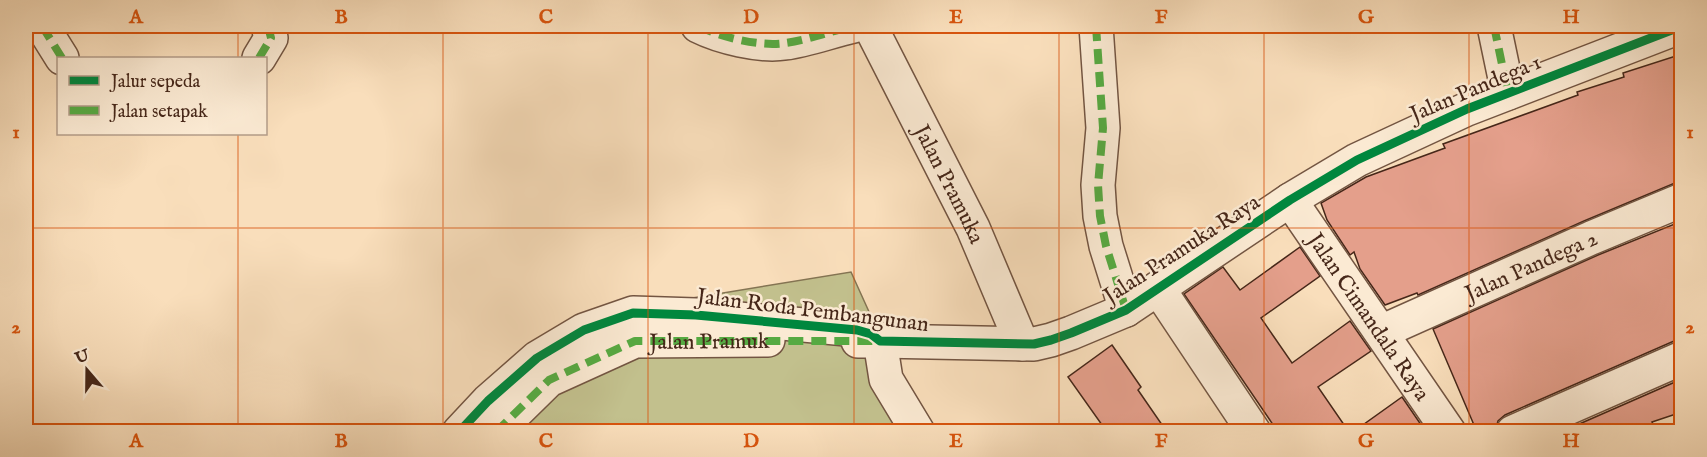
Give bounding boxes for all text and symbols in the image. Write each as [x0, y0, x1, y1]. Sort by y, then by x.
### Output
text: A [128, 5, 144, 30]
text: B [334, 5, 348, 30]
text: C [539, 5, 553, 30]
text: D [743, 5, 759, 30]
text: E [949, 5, 963, 30]
text: F [1155, 5, 1168, 30]
text: G [1358, 5, 1375, 30]
text: H [1562, 5, 1580, 30]
street label: Jalan Pandega 1 [1403, 49, 1546, 130]
legend [57, 57, 267, 135]
text: Jalur sepeda [109, 71, 201, 94]
text: Jalan setapak [109, 101, 208, 124]
street label: Jalan Pramuka [905, 118, 990, 249]
text: 1 [12, 120, 20, 145]
text: 1 [1686, 120, 1694, 145]
street label: Jalan Pramuka Raya [1096, 188, 1266, 312]
street label: Jalan Pandega 2 [1458, 225, 1602, 310]
street label: Jalan Cimandala Raya [1299, 226, 1436, 407]
street label: Jalan Roda Pembangunan [692, 283, 930, 339]
text: 2 [11, 315, 21, 340]
text: 2 [1685, 315, 1695, 340]
street label: Jalan Pramuk [646, 328, 770, 357]
north arrow [57, 340, 117, 400]
text: U [72, 346, 93, 370]
text: A [128, 429, 144, 454]
text: B [334, 429, 348, 454]
text: C [539, 429, 553, 454]
text: D [743, 429, 759, 454]
text: E [949, 429, 963, 454]
text: F [1155, 429, 1168, 454]
text: G [1358, 429, 1375, 454]
text: H [1562, 429, 1580, 454]

